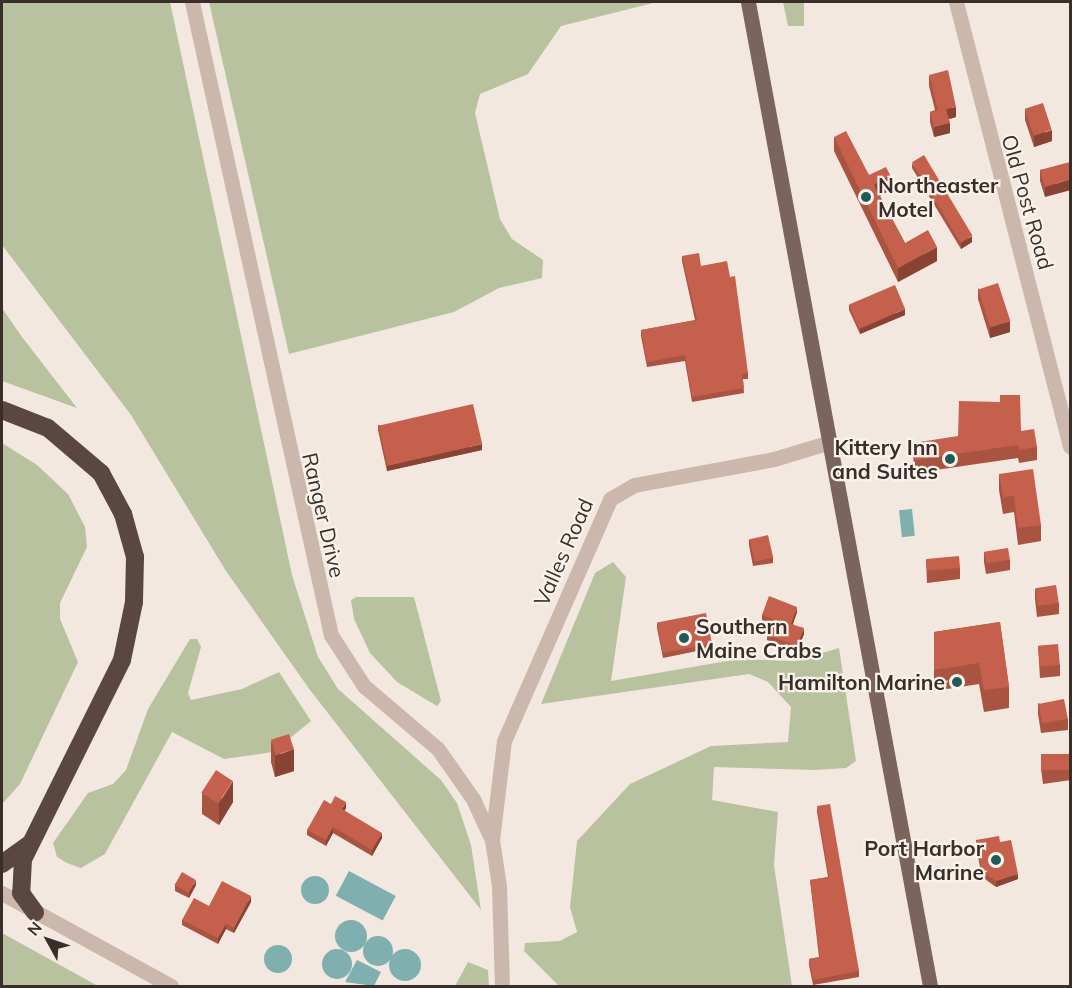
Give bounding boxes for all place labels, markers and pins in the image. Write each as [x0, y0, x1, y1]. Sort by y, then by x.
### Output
place label: Northeaster Motel [878, 172, 998, 222]
marker: Northeaster Motel [859, 190, 873, 204]
place label: Kittery Inn and Suites [832, 434, 938, 484]
marker: Kittery Inn and Suites [943, 452, 957, 466]
place label: Southern Maine Crabs [696, 613, 822, 663]
marker: Southern Maine Crabs [677, 631, 691, 645]
place label: Hamilton Marine [778, 669, 945, 695]
marker: Hamilton Marine [950, 675, 964, 689]
place label: Port Harbor Marine [864, 835, 984, 885]
marker: Port Harbor Marine [989, 853, 1003, 867]

